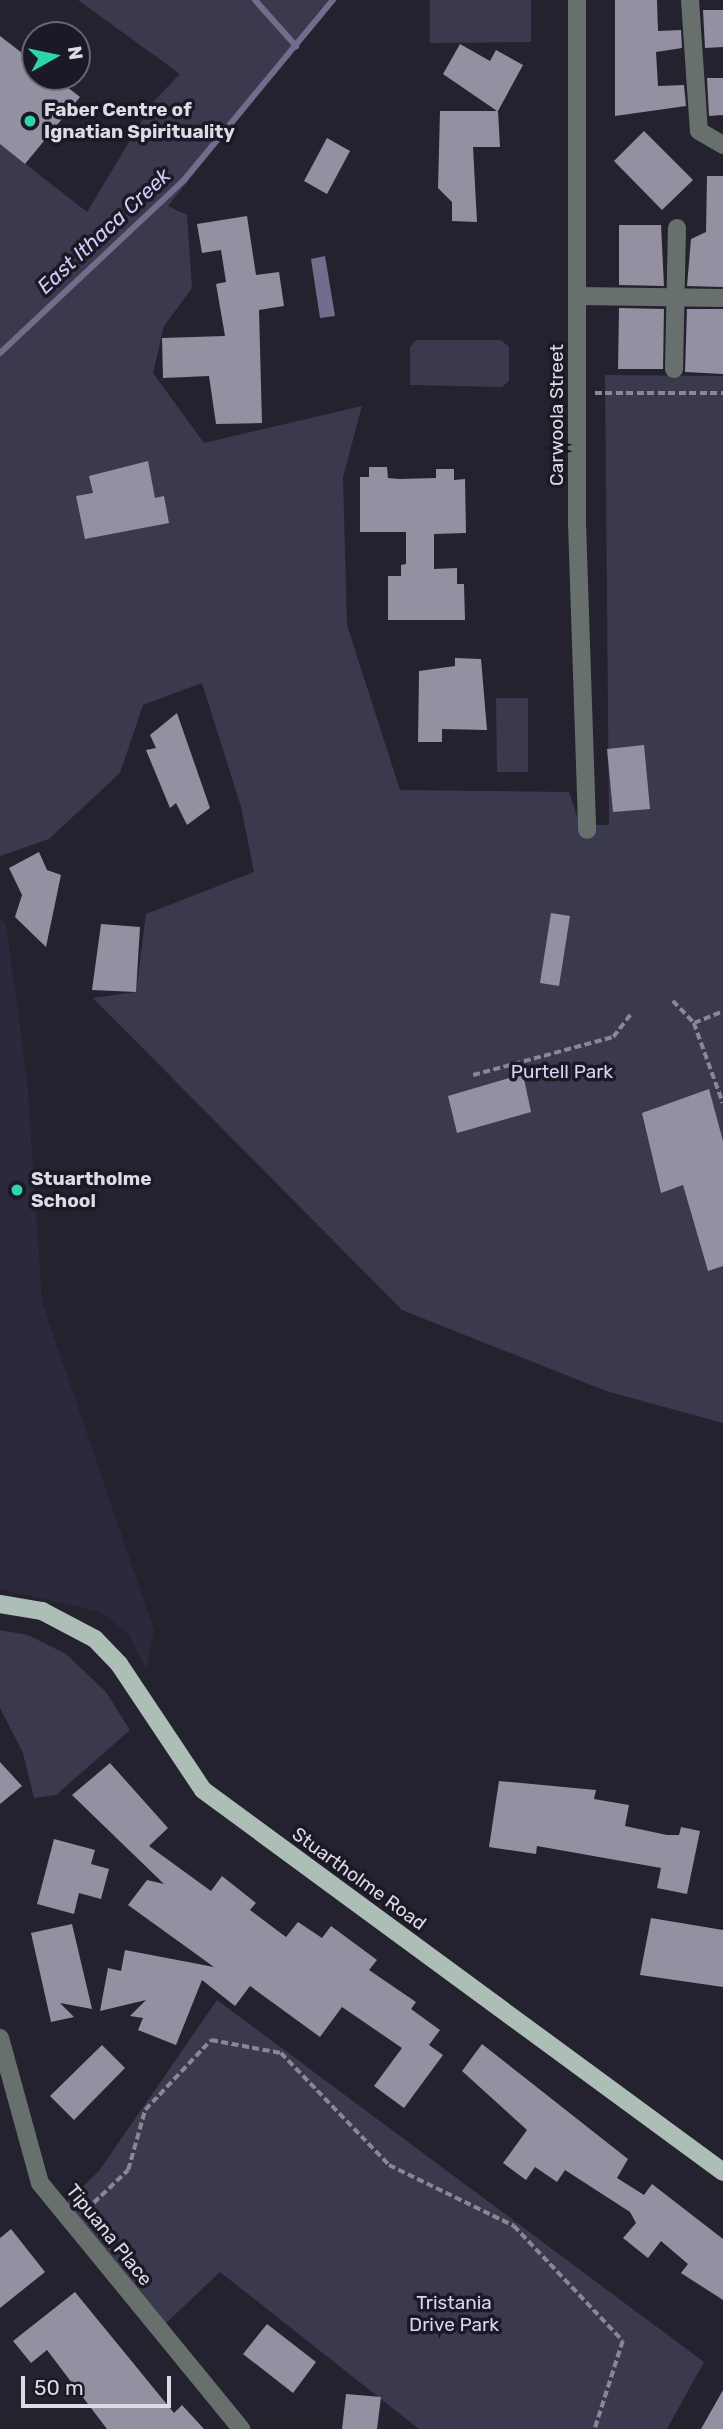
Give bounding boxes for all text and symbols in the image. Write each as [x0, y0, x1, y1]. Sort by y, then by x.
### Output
north arrow [21, 21, 91, 91]
text: N [63, 44, 88, 61]
place label: Faber Centre of Ignatian Spirituality [44, 99, 235, 143]
marker: Faber Centre of Ignatian Spirituality [22, 113, 38, 129]
water label: East Ithaca Creek [32, 163, 176, 299]
street label: Carwoola Street [546, 344, 568, 486]
park label: Purtell Park [511, 1061, 613, 1083]
place label: Stuartholme School [31, 1168, 151, 1212]
marker: Stuartholme School [9, 1182, 25, 1198]
street label: Stuartholme Road [288, 1823, 430, 1935]
street label: Tipuana Place [61, 2180, 157, 2290]
park label: Tristania Drive Park [409, 2292, 499, 2336]
scale bar [24, 2362, 175, 2406]
text: 50 m [34, 2375, 84, 2400]

